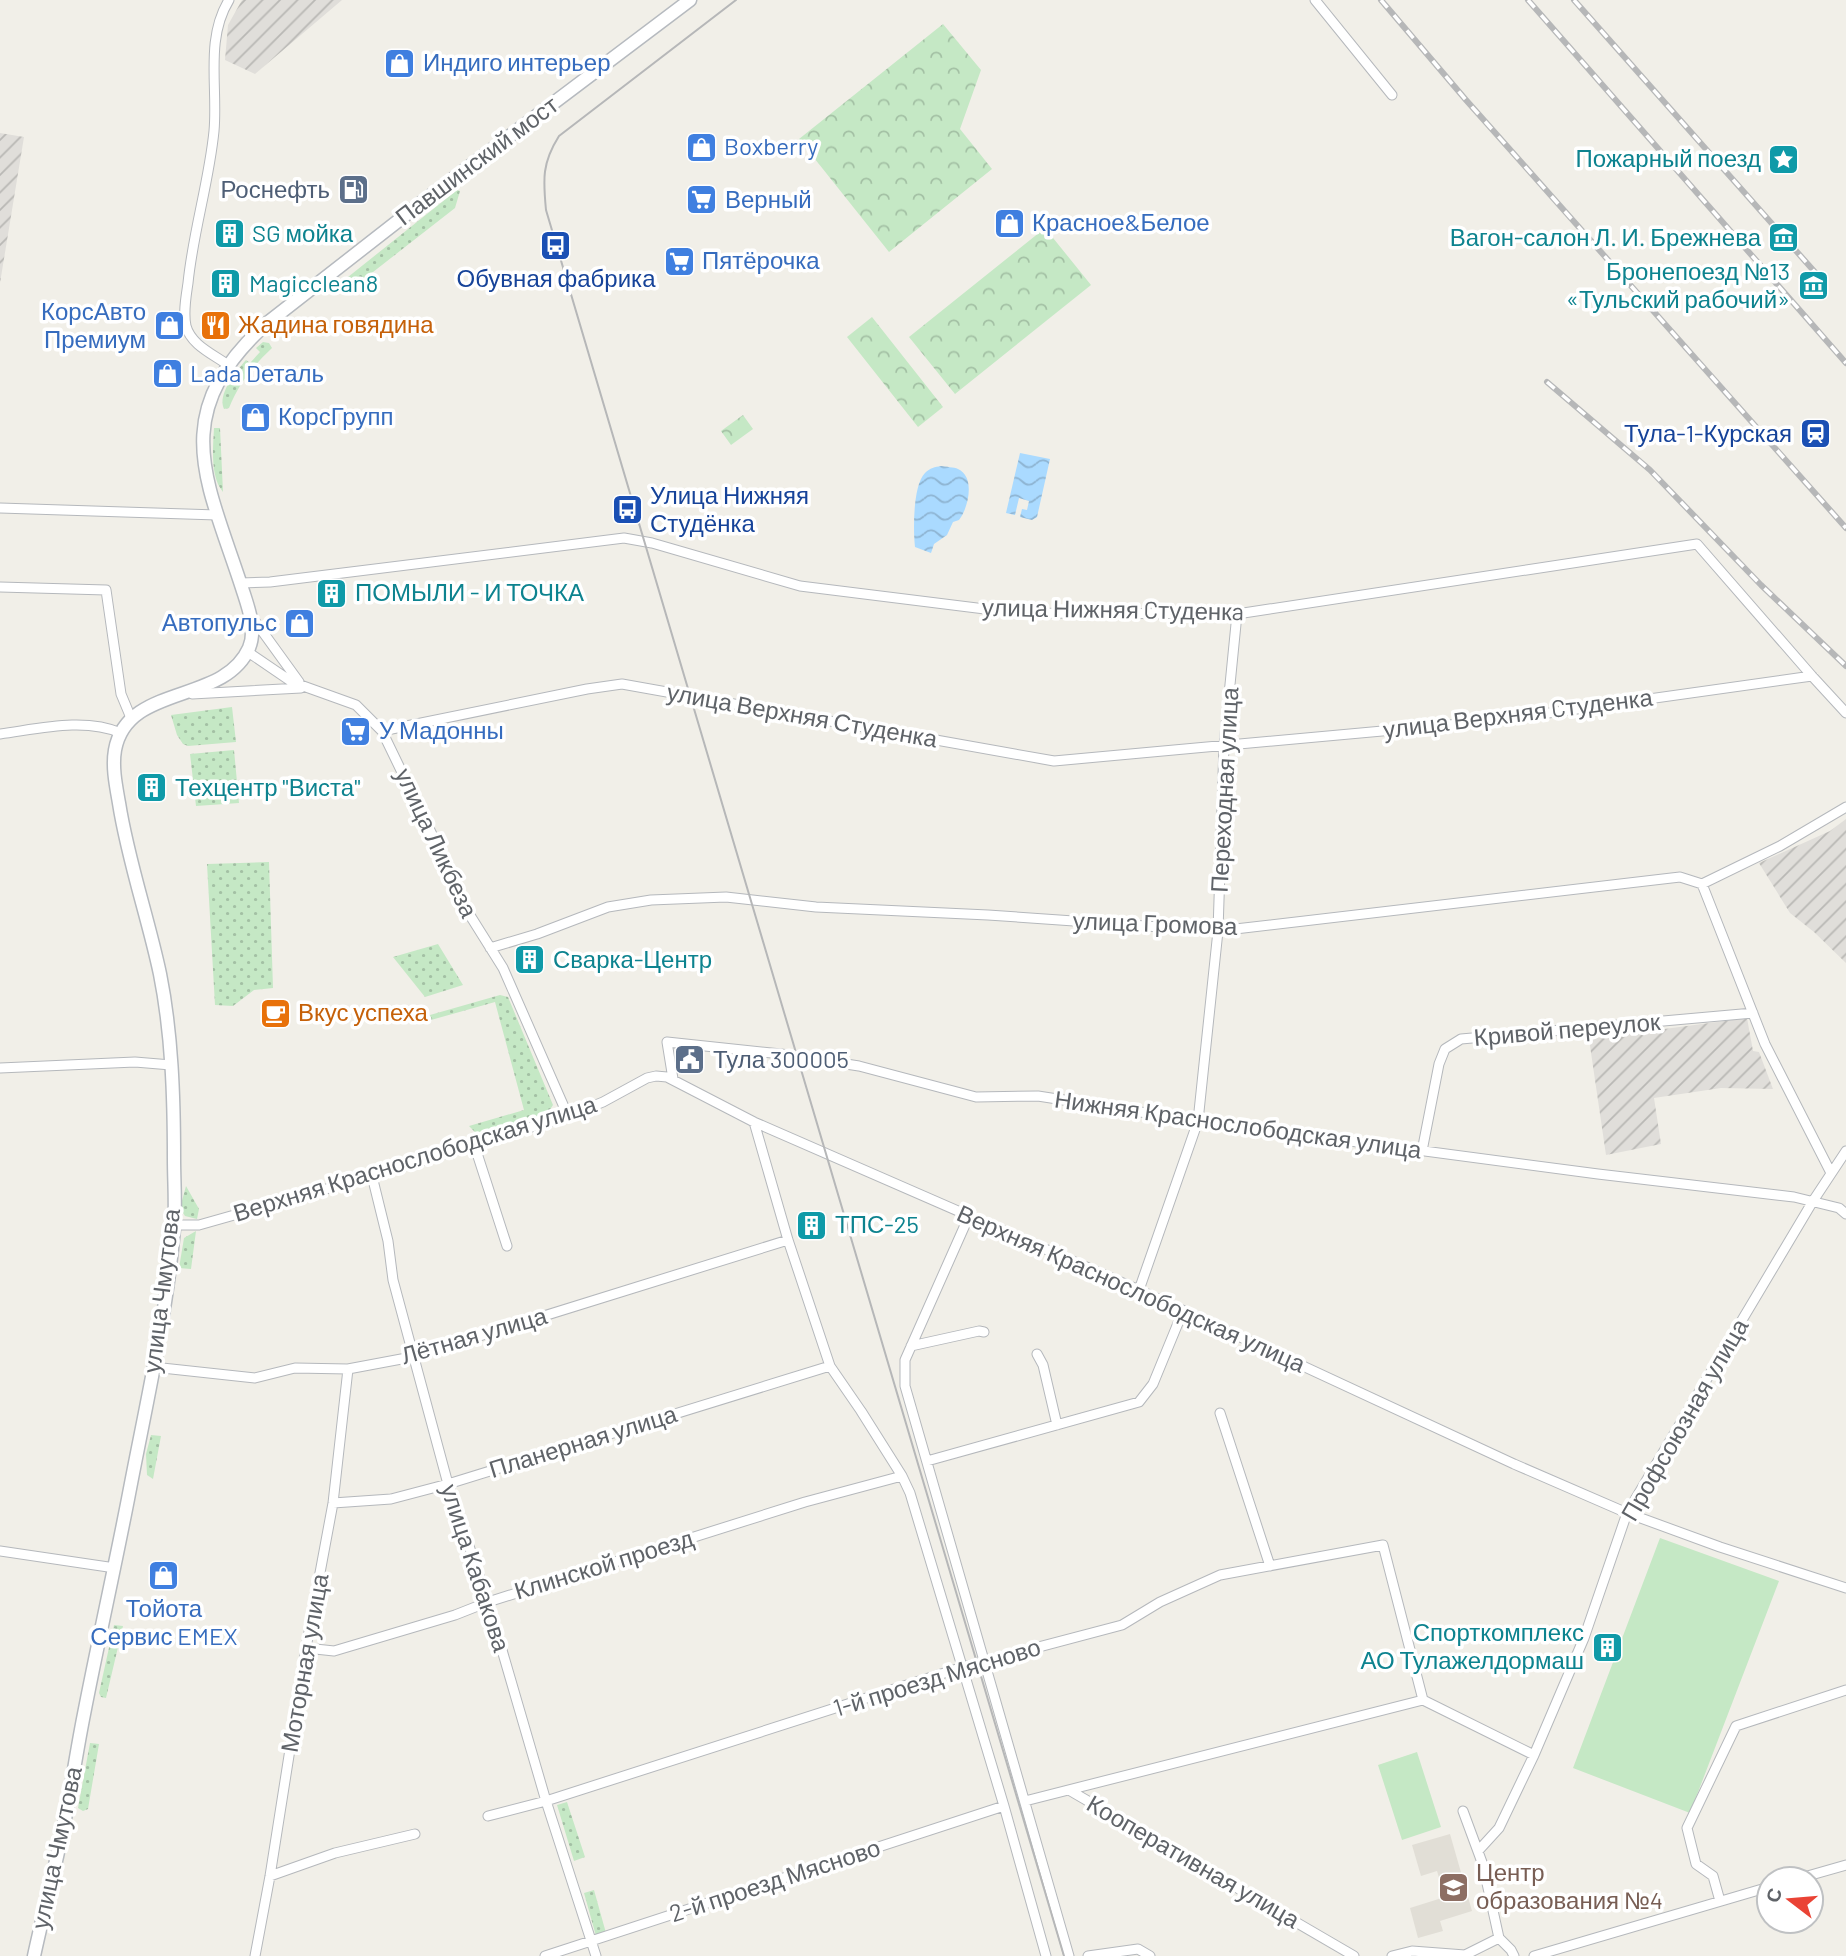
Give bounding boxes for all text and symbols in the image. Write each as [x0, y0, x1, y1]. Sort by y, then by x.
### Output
shop icon: Индиго интерьер [383, 46, 417, 80]
place label: Индиго интерьер [423, 47, 611, 76]
street label: Павшинский мост [389, 89, 563, 230]
shop icon: Boxberry [684, 130, 718, 164]
place label: Boxberry [724, 131, 818, 160]
place icon: Пожарный поезд [1767, 142, 1801, 176]
place label: Пожарный поезд [1576, 143, 1761, 172]
fuel station icon: Роснефть [336, 173, 370, 207]
place label: Роснефть [220, 174, 330, 203]
supermarket icon: Верный [685, 183, 719, 217]
place label: Верный [725, 184, 812, 213]
shop icon: Красное&Белое [992, 206, 1026, 240]
place label: Красное&Белое [1032, 207, 1210, 236]
building icon: SG мойка [212, 217, 246, 251]
place label: SG мойка [252, 218, 354, 247]
museum icon: Вагон-салон Л. И. Брежнева [1767, 221, 1801, 255]
place label: Вагон-салон Л. И. Брежнева [1450, 222, 1762, 251]
bus stop icon: Обувная фабрика [539, 228, 573, 262]
supermarket icon: Пятёрочка [662, 244, 696, 278]
place label: Пятёрочка [702, 245, 820, 274]
place label: Бронепоезд №13 «Тульский рабочий» [1566, 256, 1790, 313]
place label: Обувная фабрика [456, 263, 656, 292]
building icon: Magicclean8 [209, 267, 243, 301]
place label: Magicclean8 [249, 268, 378, 297]
museum icon: Бронепоезд №13 «Тульский рабочий» [1796, 269, 1830, 303]
place label: КорсАвто Премиум [41, 296, 146, 353]
restaurant icon: Жадина говядина [198, 308, 232, 342]
shop icon: КорсАвто Премиум [152, 309, 186, 343]
place label: Жадина говядина [238, 309, 434, 338]
shop icon: Lada Dеталь [150, 357, 184, 391]
place label: Lada Dеталь [190, 358, 324, 387]
shop icon: КорсГрупп [238, 400, 272, 434]
place label: КорсГрупп [278, 401, 393, 430]
station icon: Тула-1-Курская [1798, 417, 1832, 451]
place label: Тула-1-Курская [1624, 418, 1792, 447]
place label: Улица Нижняя Студёнка [650, 480, 809, 537]
bus stop icon: Улица Нижняя Студёнка [610, 493, 644, 527]
building icon: ПОМЫЛИ - И ТОЧКА [315, 576, 349, 610]
place label: ПОМЫЛИ - И ТОЧКА [355, 577, 584, 606]
street label: улица Нижняя Cтуденкa [982, 592, 1244, 625]
shop icon: Автопульс [283, 606, 317, 640]
place label: Автопульс [162, 607, 277, 636]
street label: улица Верхняя Студенка [665, 676, 940, 753]
street label: улица Верхняя Cтуденка [1381, 682, 1655, 743]
street label: Переходная улица [1204, 686, 1243, 893]
supermarket icon: У Мадонны [339, 714, 373, 748]
place label: У Мадонны [379, 715, 504, 744]
street label: улица Ликбеза [390, 763, 485, 922]
building icon: Техцентр "Виста" [135, 771, 169, 805]
place label: Техцентр "Виста" [175, 772, 360, 801]
street label: улица Громова [1072, 905, 1239, 940]
building icon: Сварка-Центр [513, 943, 547, 977]
place label: Сварка-Центр [553, 944, 712, 973]
cafe icon: Вкус успеха [258, 996, 292, 1030]
place label: Вкус успеха [298, 997, 429, 1026]
street label: Кривой переулок [1472, 1006, 1662, 1051]
public building icon: Тула 300005 [673, 1043, 707, 1077]
place label: Тула 300005 [713, 1044, 849, 1073]
street label: Нижняя Краснослободская улица [1053, 1083, 1424, 1164]
street label: Верхняя Краснослободская улица [230, 1088, 600, 1227]
street label: Верхняя Краснослободская улица [953, 1197, 1311, 1378]
street label: улица Чмутова [136, 1206, 185, 1375]
building icon: ТПС-25 [795, 1208, 829, 1242]
place label: ТПС-25 [835, 1209, 919, 1238]
street label: Лётная улица [397, 1300, 551, 1369]
street label: Профсоюзная улица [1614, 1312, 1754, 1526]
street label: Планерная улица [485, 1398, 681, 1483]
street label: улица Кабакова [436, 1480, 517, 1656]
street label: Клинской проезд [510, 1523, 697, 1605]
shop icon: Тойота Сервис EMEX [147, 1558, 181, 1592]
street label: Моторная улица [274, 1571, 334, 1754]
place label: Тойота Сервис EMEX [90, 1593, 238, 1650]
place label: Спорткомплекс АО Тулажелдормаш [1361, 1617, 1584, 1674]
building icon: Спорткомплекс АО Тулажелдормаш [1590, 1630, 1624, 1664]
street label: 1-й проезд Мясново [829, 1631, 1044, 1722]
street label: улица Чмутова [24, 1763, 87, 1932]
street label: Кооперативная улица [1082, 1788, 1306, 1934]
street label: 2-й проезд Мясново [666, 1832, 884, 1927]
place label: Центр образования №4 [1476, 1857, 1663, 1914]
north arrow [1755, 1865, 1825, 1935]
school or university icon: Центр образования №4 [1436, 1870, 1470, 1904]
text: С [1760, 1885, 1786, 1905]

